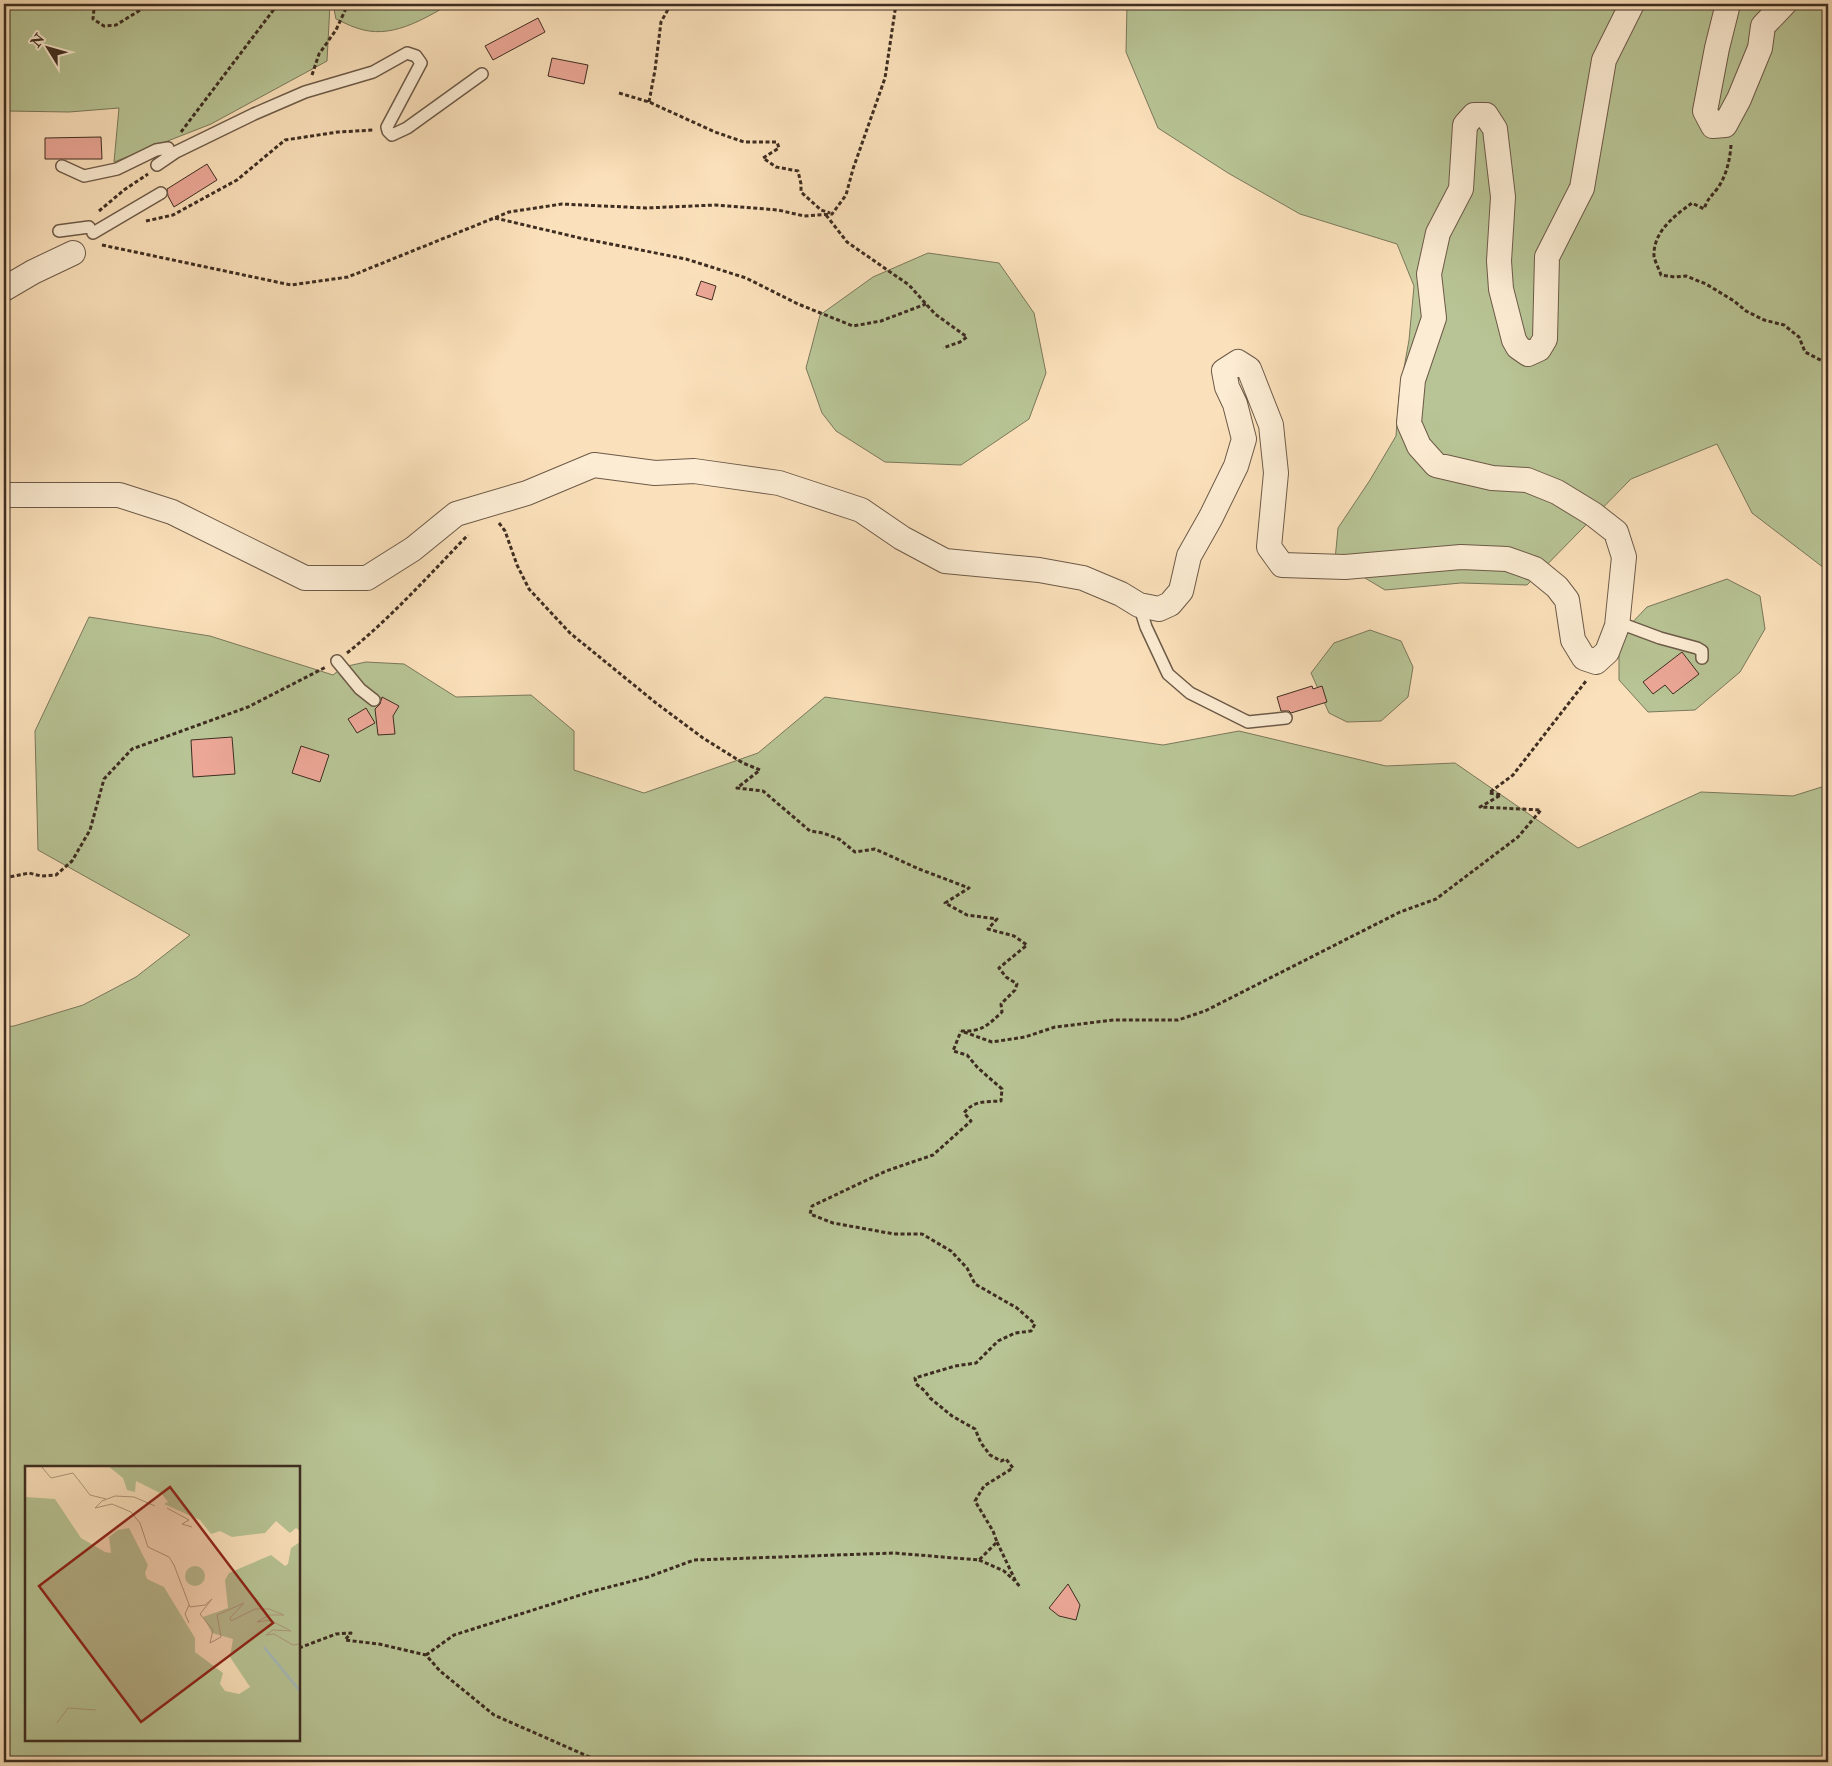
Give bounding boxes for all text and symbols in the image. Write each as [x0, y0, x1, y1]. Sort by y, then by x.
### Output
north arrow [22, 22, 72, 72]
text: N [27, 30, 49, 51]
inset map [25, 1466, 300, 1741]

